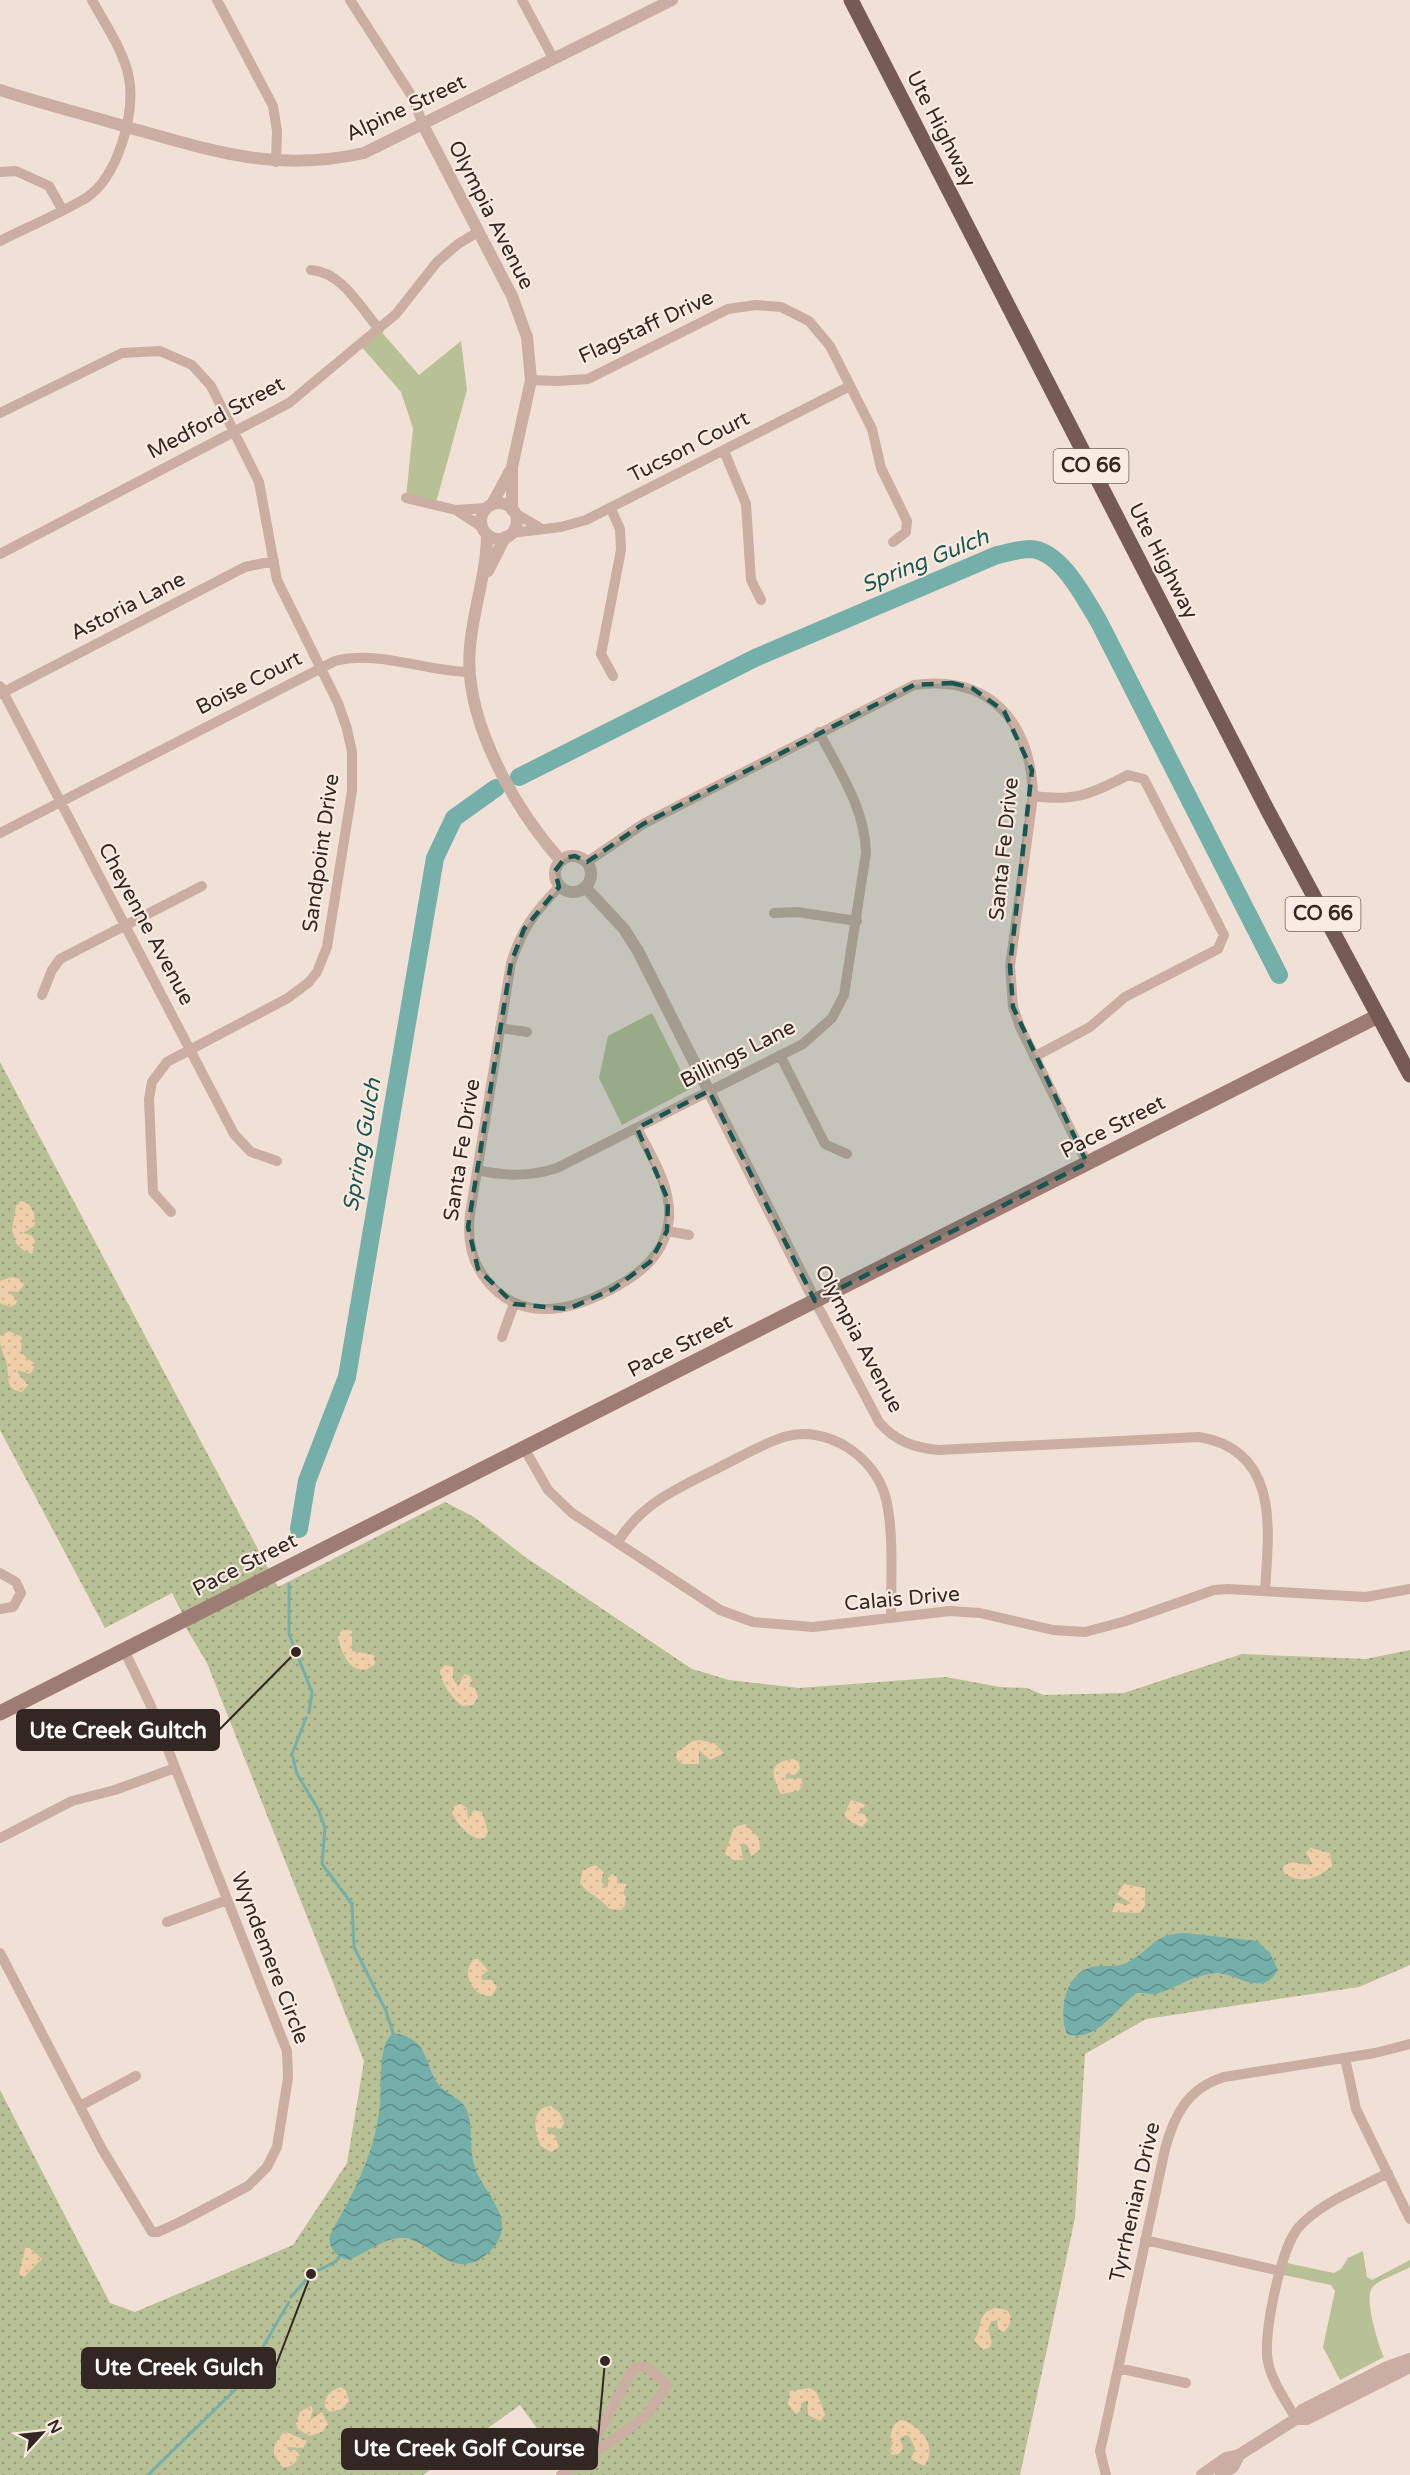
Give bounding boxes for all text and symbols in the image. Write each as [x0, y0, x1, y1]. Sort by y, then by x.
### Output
street label: Ute Highway [901, 67, 981, 191]
street label: Alpine Street [342, 69, 470, 147]
street label: Olympia Avenue [443, 136, 539, 294]
street label: Flagstaff Drive [575, 285, 717, 369]
street label: Medford Street [143, 371, 289, 465]
street label: Tucson Court [624, 406, 754, 488]
road number: CO 66 [1054, 449, 1128, 483]
street label: Ute Highway [1123, 499, 1203, 623]
water label: Spring Gulch [858, 523, 993, 598]
street label: Astoria Lane [66, 566, 190, 646]
street label: Boise Court [192, 646, 306, 720]
street label: Sandpoint Drive [298, 772, 345, 934]
street label: Santa Fe Drive [984, 776, 1024, 922]
street label: Cheyenne Avenue [93, 839, 199, 1010]
road number: CO 66 [1286, 897, 1360, 931]
street label: Billings Lane [676, 1014, 800, 1094]
water label: Spring Gulch [337, 1076, 387, 1214]
street label: Santa Fe Drive [438, 1077, 486, 1223]
street label: Pace Street [1057, 1090, 1169, 1164]
street label: Olympia Avenue [810, 1261, 908, 1417]
street label: Pace Street [624, 1309, 736, 1383]
street label: Pace Street [189, 1528, 301, 1602]
street label: Calais Drive [843, 1581, 961, 1617]
callout: Ute Creek Gultch [17, 1710, 219, 1750]
text: Ute Creek Gultch [29, 1718, 207, 1744]
street label: Wyndemere Circle [226, 1868, 314, 2048]
street label: Tyrrhenian Drive [1104, 2120, 1166, 2284]
callout: Ute Creek Gulch [82, 2348, 275, 2388]
text: Ute Creek Gulch [94, 2355, 264, 2381]
north arrow [12, 2403, 72, 2463]
text: N [43, 2416, 66, 2437]
callout: Ute Creek Golf Course [342, 2429, 597, 2469]
text: Ute Creek Golf Course [353, 2436, 585, 2462]

